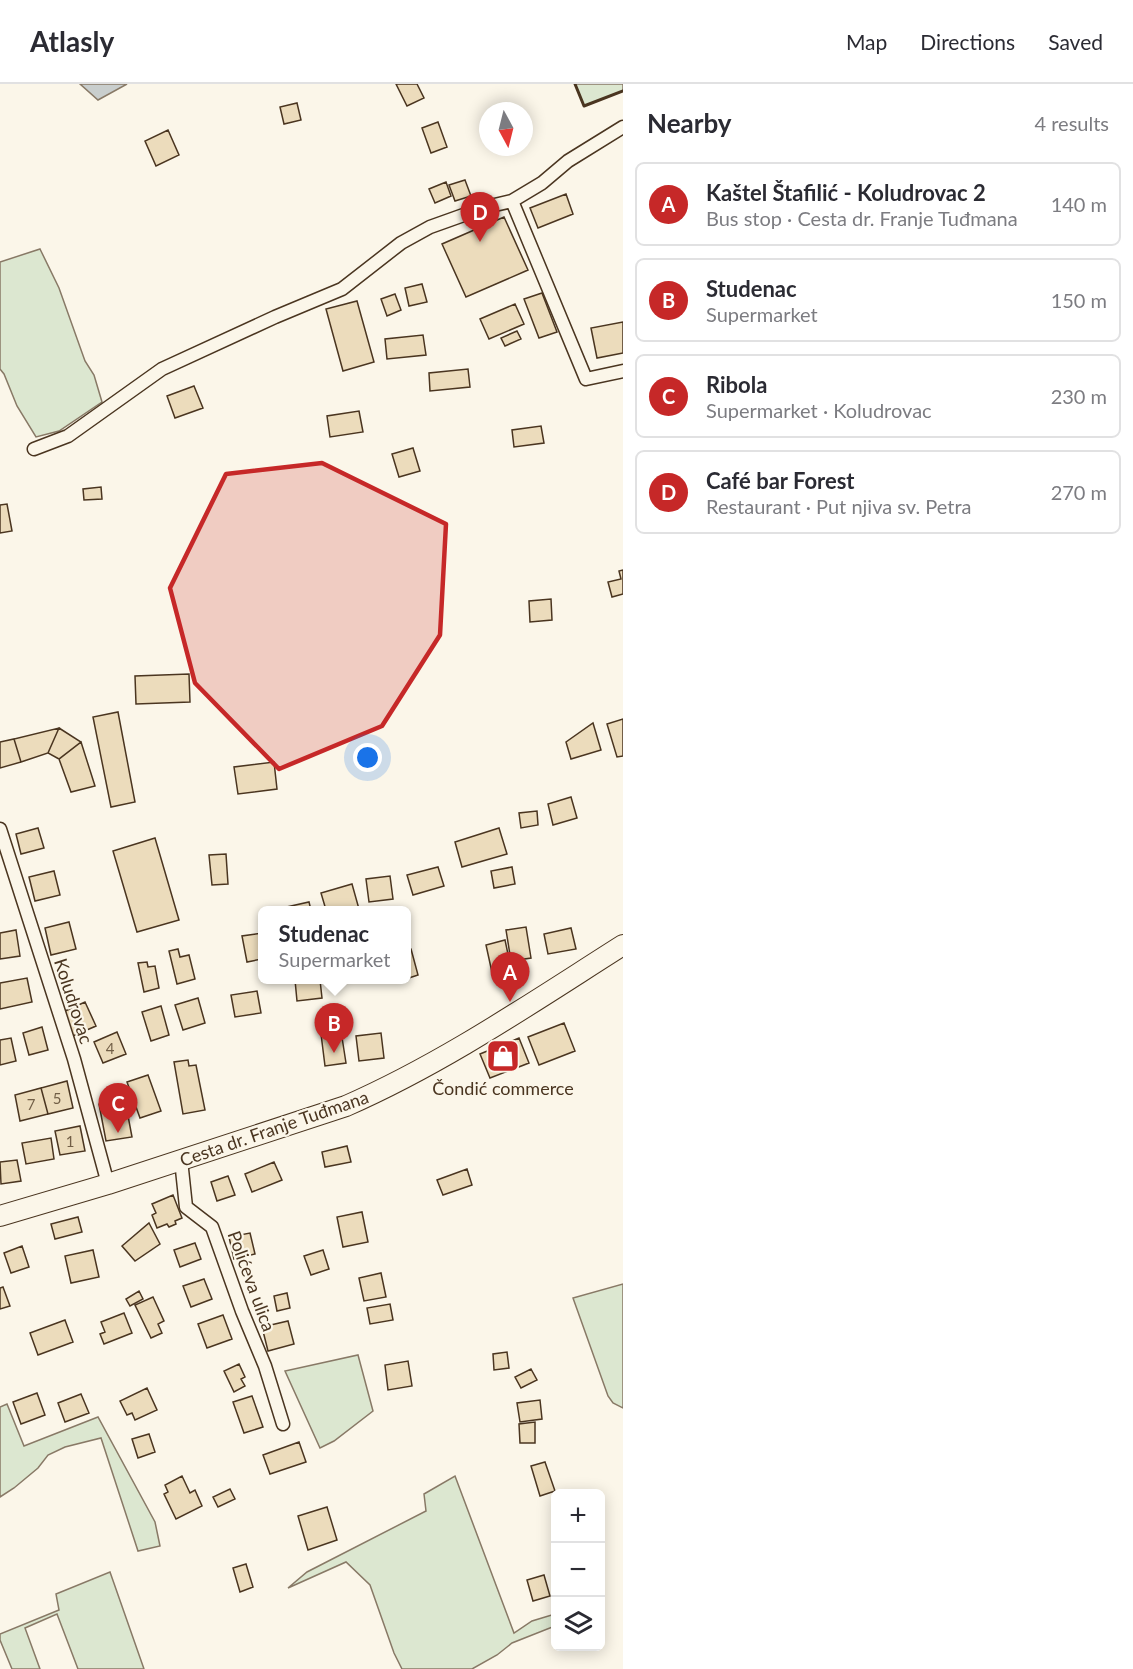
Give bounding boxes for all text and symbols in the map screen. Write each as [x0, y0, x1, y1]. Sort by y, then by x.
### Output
text: Atlasly [30, 24, 114, 58]
text: Map [846, 29, 887, 54]
text: Directions [920, 29, 1015, 54]
text: Saved [1048, 29, 1103, 54]
north arrow [479, 102, 533, 156]
text: Nearby [647, 107, 732, 139]
text: 4 results [1034, 111, 1109, 135]
text: Kaštel Štafilić - Koludrovac 2 [706, 179, 986, 206]
pin: D [460, 192, 500, 242]
text: A [662, 192, 675, 216]
text: 140 m [1051, 192, 1107, 216]
text: Bus stop · Cesta dr. Franje Tuđmana [706, 206, 1018, 230]
text: Studenac [706, 275, 797, 302]
text: B [662, 288, 675, 312]
text: 150 m [1051, 288, 1107, 312]
text: Supermarket [706, 302, 818, 326]
text: Ribola [706, 371, 767, 398]
text: C [662, 384, 675, 408]
text: 230 m [1051, 384, 1107, 408]
text: Supermarket · Koludrovac [706, 398, 932, 422]
text: Café bar Forest [706, 467, 855, 494]
text: D [661, 480, 676, 504]
text: 270 m [1051, 480, 1107, 504]
text: Restaurant · Put njiva sv. Petra [706, 494, 972, 518]
your location [353, 743, 382, 772]
popup [258, 906, 411, 984]
text: Studenac [279, 920, 369, 947]
text: Supermarket [279, 947, 390, 971]
pin: A [490, 952, 530, 1002]
street label: Koludrovac [50, 955, 98, 1047]
pin: B [314, 1004, 354, 1053]
shop icon: Čondić commerce [485, 1038, 521, 1074]
house number: 4 [106, 1039, 115, 1057]
place label: Čondić commerce [432, 1077, 574, 1099]
pin: C [98, 1084, 138, 1133]
street label: Cesta dr. Franje Tuđmana [177, 1085, 371, 1171]
house number: 5 [53, 1089, 61, 1107]
house number: 7 [27, 1095, 36, 1113]
house number: 1 [66, 1132, 74, 1150]
street label: Polićeva ulica [224, 1228, 280, 1334]
map controls [551, 1489, 605, 1651]
button: + [551, 1489, 605, 1543]
button: − [551, 1543, 605, 1597]
button: layers [551, 1597, 605, 1651]

